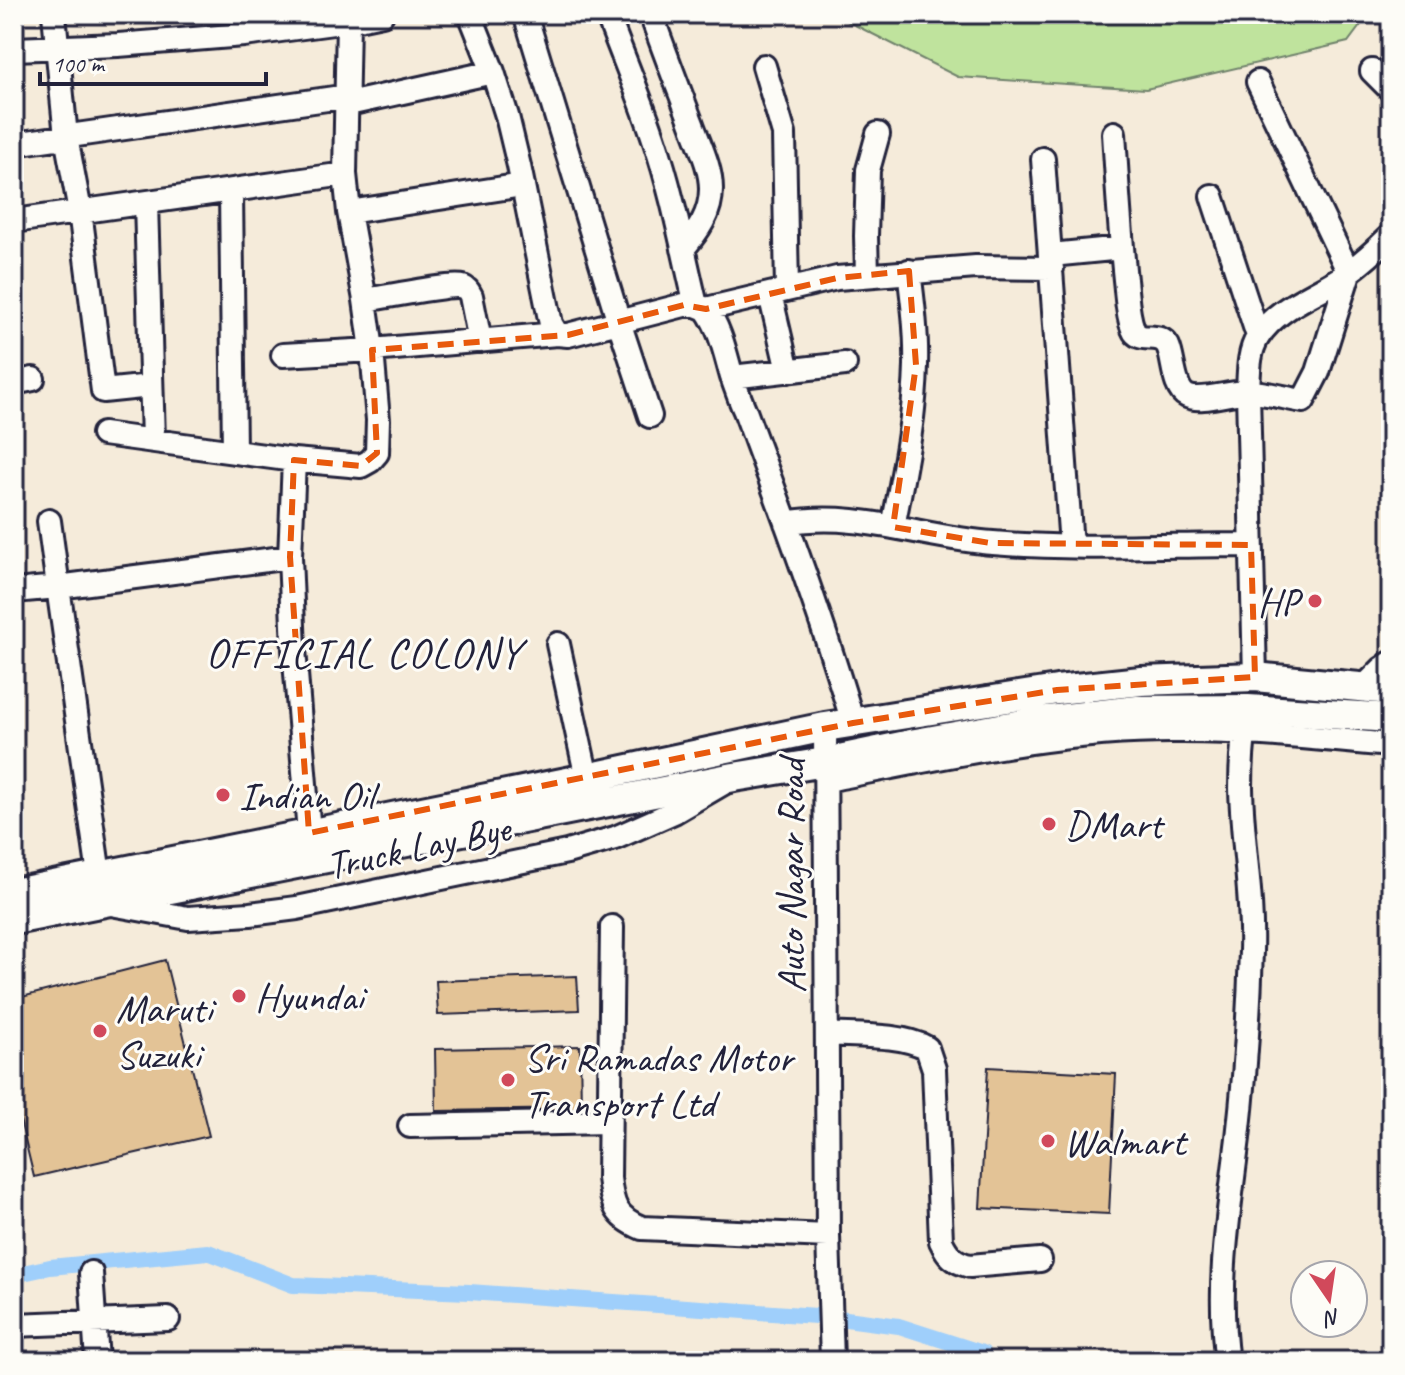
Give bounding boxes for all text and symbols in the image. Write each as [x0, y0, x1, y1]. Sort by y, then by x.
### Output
scale bar [40, 36, 266, 86]
text: 100 m [52, 49, 106, 79]
place label: HP [1258, 577, 1303, 627]
marker: HP [1306, 592, 1324, 610]
district label: OFFICIAL COLONY [206, 627, 528, 680]
street label: Auto Nagar Road [766, 753, 816, 993]
place label: Indian Oil [239, 771, 381, 821]
marker: Indian Oil [214, 786, 232, 804]
place label: DMart [1065, 800, 1166, 850]
street label: Truck Lay Bye [322, 803, 517, 891]
marker: DMart [1040, 815, 1058, 833]
place label: Hyundai [255, 972, 368, 1022]
place label: Maruti Suzuki [116, 984, 217, 1080]
marker: Hyundai [230, 987, 248, 1005]
marker: Maruti Suzuki [91, 1022, 109, 1040]
place label: Sri Ramadas Motor Transport Ltd [524, 1033, 796, 1129]
marker: Sri Ramadas Motor Transport Ltd [499, 1071, 517, 1089]
place label: Walmart [1064, 1117, 1189, 1167]
marker: Walmart [1039, 1132, 1057, 1150]
north arrow [1289, 1259, 1369, 1339]
text: N [1320, 1302, 1343, 1333]

